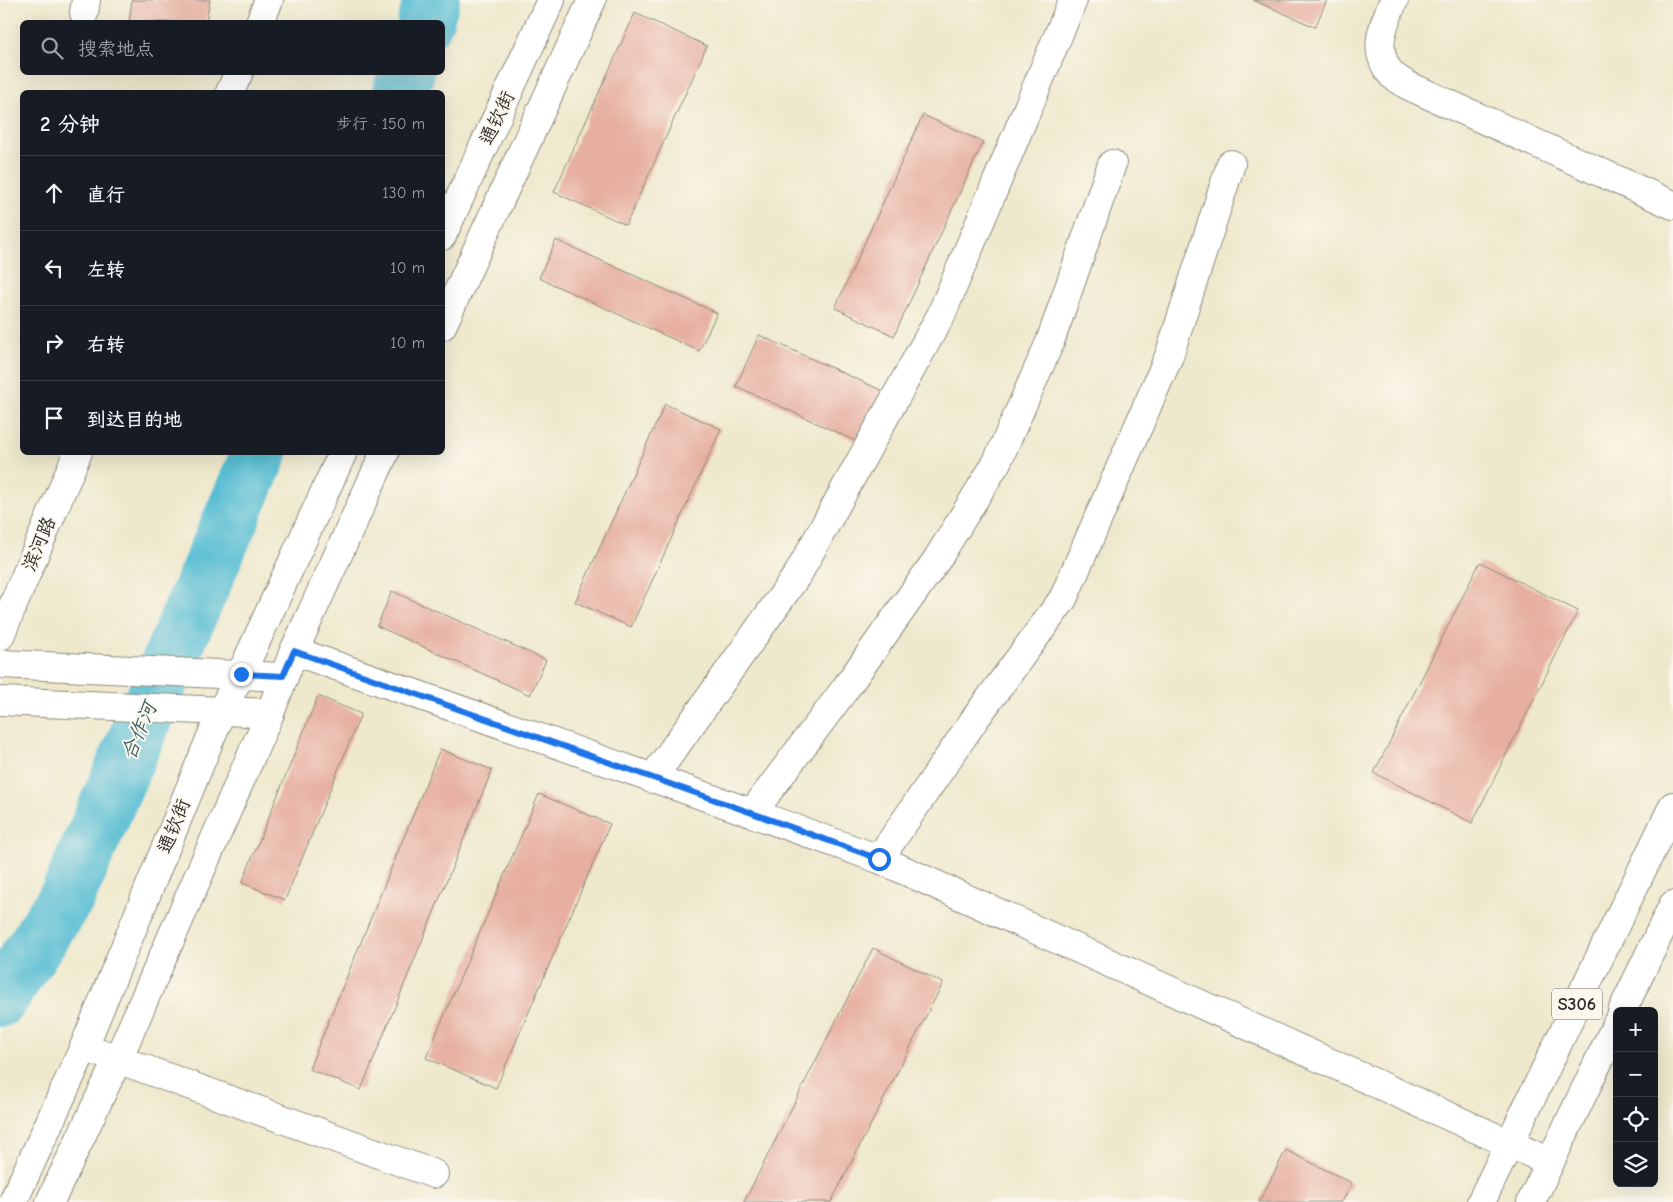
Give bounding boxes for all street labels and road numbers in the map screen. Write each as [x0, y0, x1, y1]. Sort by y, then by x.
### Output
street label: 通钦街 [475, 88, 519, 148]
street label: 滨河路 [18, 513, 60, 575]
street label: 通钦街 [153, 795, 195, 857]
road number: S306 [1552, 989, 1602, 1020]

